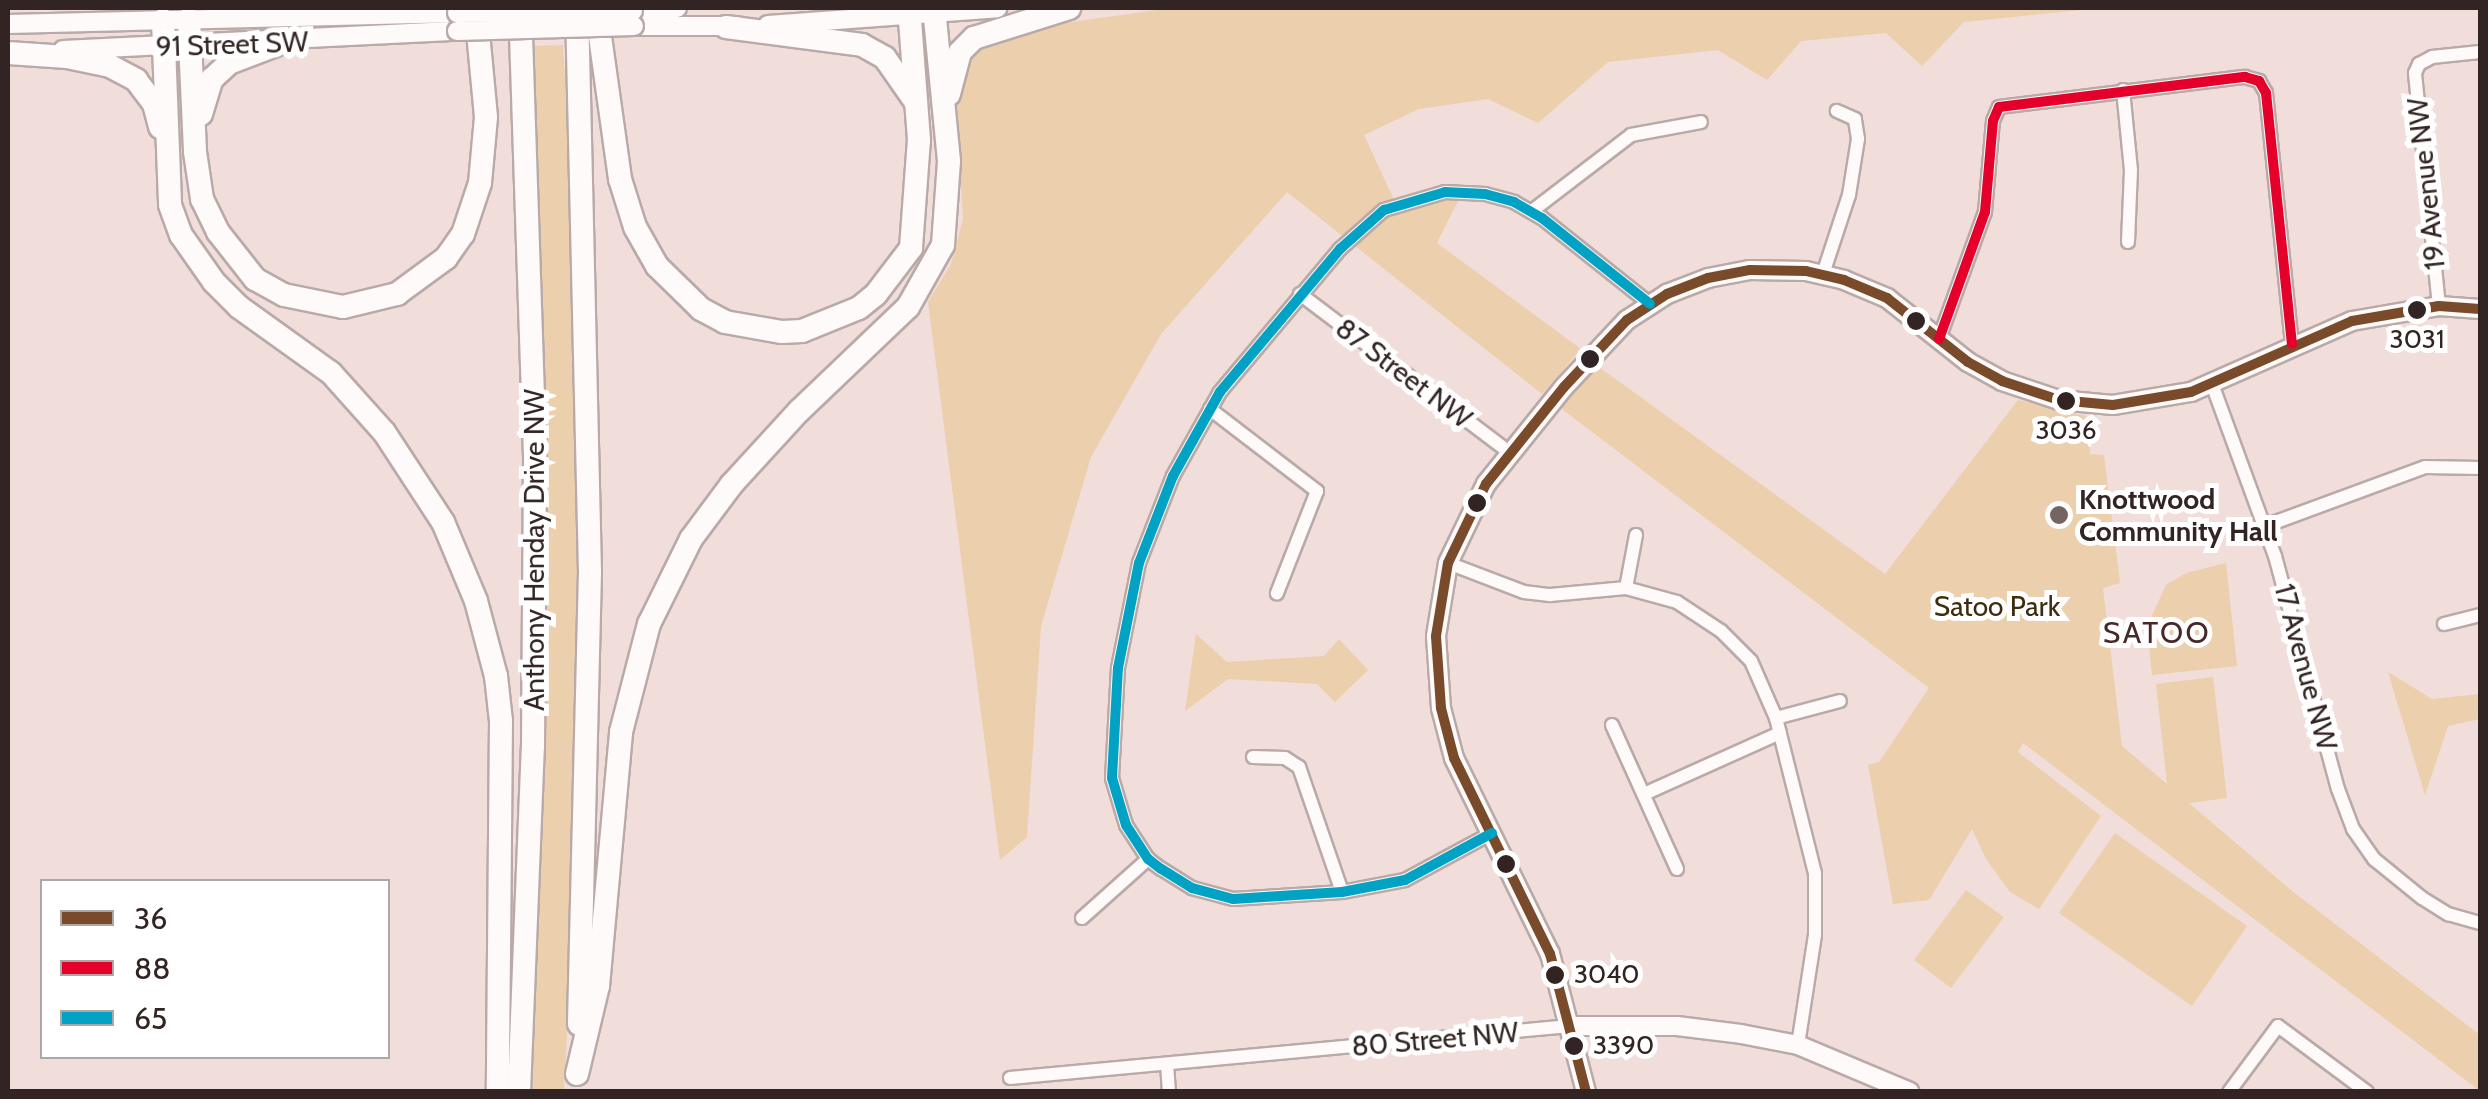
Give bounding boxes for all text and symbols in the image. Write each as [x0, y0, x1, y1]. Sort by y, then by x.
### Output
street label: 91 Street SW [155, 25, 309, 63]
street label: 19 Avenue NW [2400, 96, 2452, 272]
marker: 3031 [2407, 300, 2427, 320]
street label: 87 Street NW [1329, 311, 1479, 435]
unlabelled marker [1906, 311, 1926, 331]
place label: 3031 [2390, 324, 2444, 356]
unlabelled marker [1580, 349, 1600, 369]
street label: Anthony Henday Drive NW [517, 389, 551, 711]
marker: 3036 [2056, 391, 2076, 411]
place label: 3036 [2035, 415, 2097, 447]
place label: Knottwood Community Hall [2079, 482, 2278, 548]
unlabelled marker [1467, 493, 1487, 513]
marker: Knottwood Community Hall [2048, 504, 2070, 526]
street label: 17 Avenue NW [2268, 580, 2344, 754]
park label: Satoo Park [1934, 589, 2060, 623]
district label: SATOO [2103, 615, 2211, 651]
unlabelled marker [1496, 854, 1516, 874]
legend [40, 879, 390, 1059]
text: 36 [134, 900, 167, 937]
text: 88 [134, 950, 170, 987]
place label: 3040 [1574, 959, 1639, 991]
marker: 3040 [1545, 965, 1565, 985]
text: 65 [134, 1000, 167, 1037]
street label: 80 Street NW [1350, 1015, 1520, 1063]
place label: 3390 [1593, 1030, 1654, 1062]
marker: 3390 [1564, 1036, 1584, 1056]

